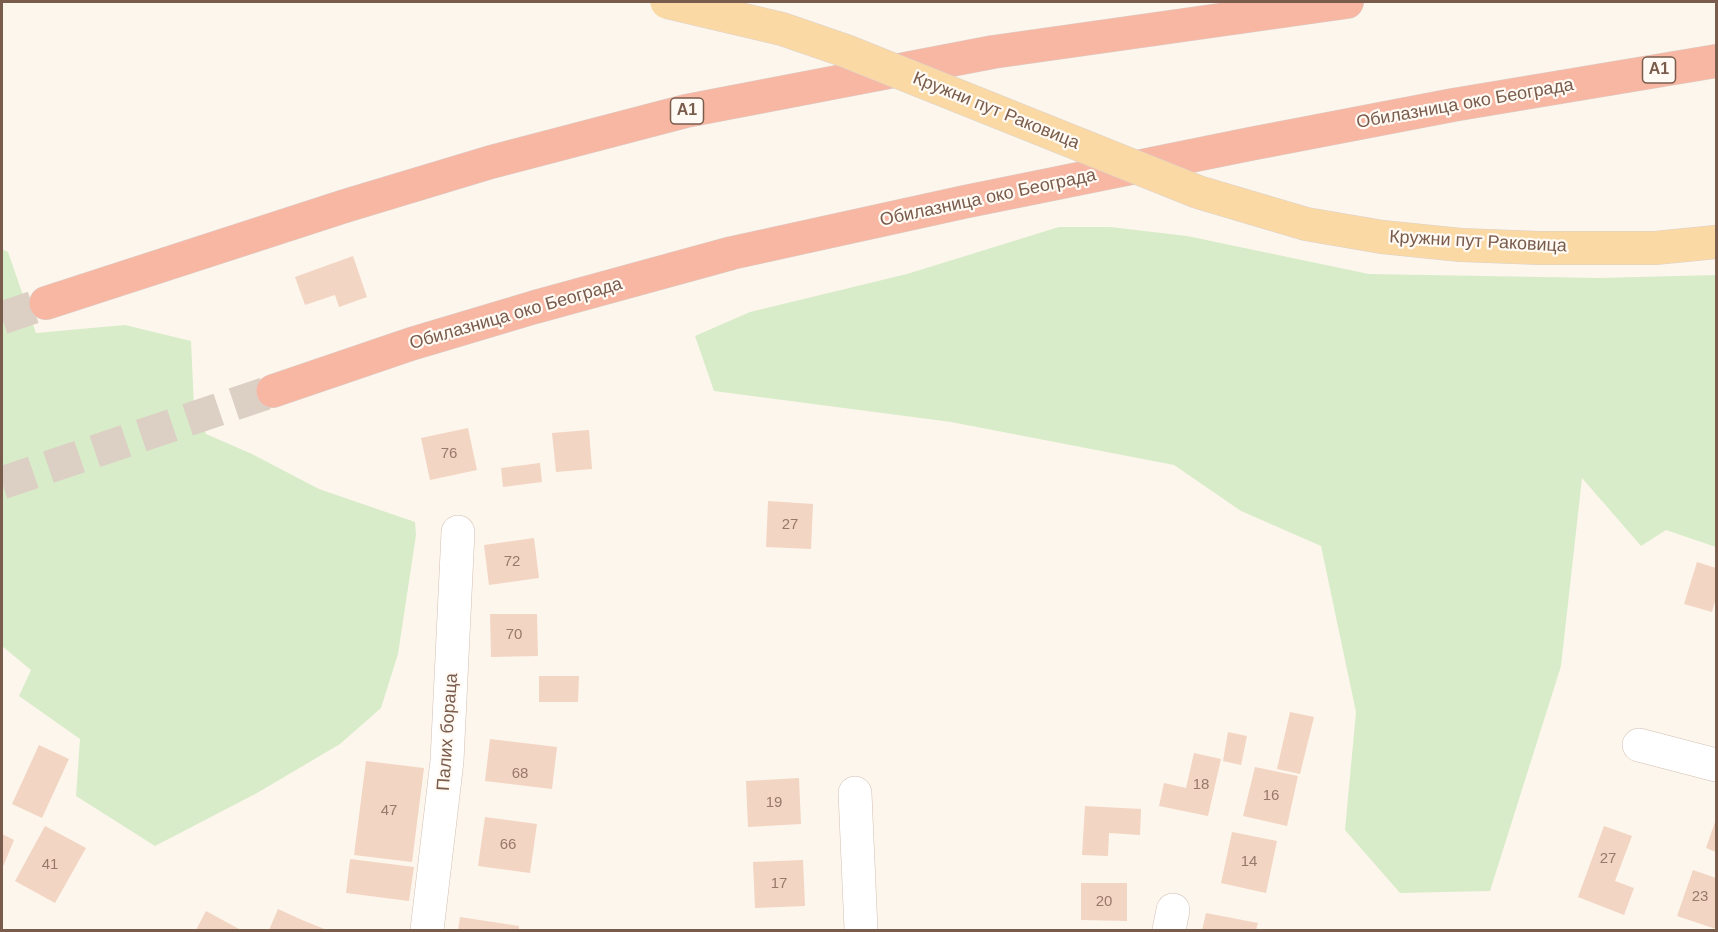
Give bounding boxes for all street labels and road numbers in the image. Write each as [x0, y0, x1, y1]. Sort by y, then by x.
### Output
road number: A1 [1642, 57, 1676, 83]
street label: Кружни пут Раковица [909, 68, 1083, 154]
street label: Обилазница око Београда [1355, 74, 1575, 134]
road number: A1 [670, 98, 704, 124]
street label: Обилазница око Београда [878, 165, 1098, 231]
street label: Кружни пут Раковица [1389, 227, 1567, 257]
street label: Обилазница око Београда [407, 273, 625, 355]
street label: Палих бораца [433, 672, 463, 792]

